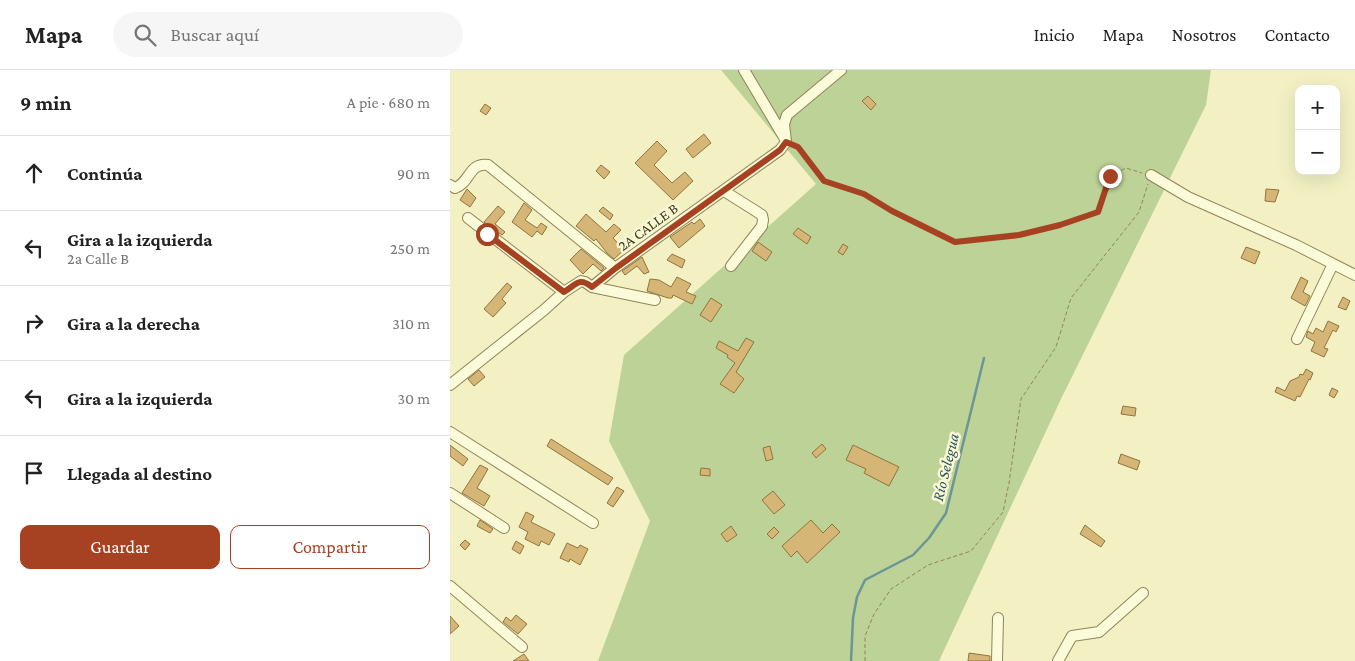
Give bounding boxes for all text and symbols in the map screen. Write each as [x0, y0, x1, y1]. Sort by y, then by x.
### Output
search box [113, 12, 463, 57]
text: Mapa [25, 21, 83, 48]
icon: search [131, 21, 159, 49]
text: Buscar aquí [171, 24, 259, 45]
text: Inicio [1034, 25, 1075, 45]
text: Mapa [1103, 25, 1144, 45]
text: Nosotros [1172, 25, 1236, 45]
text: Contacto [1264, 25, 1330, 45]
map controls [1295, 85, 1340, 175]
button: + [1295, 85, 1340, 130]
text: 9 min [20, 91, 71, 115]
text: A pie · 680 m [347, 94, 430, 111]
button: − [1295, 130, 1340, 175]
icon: ahead [20, 159, 48, 187]
text: Continúa [67, 163, 143, 184]
text: 90 m [397, 165, 430, 182]
route end [1099, 165, 1122, 188]
street label: 2A CALLE B [615, 200, 681, 254]
route start [476, 223, 499, 246]
text: Gira a la izquierda [67, 229, 213, 250]
icon: left [20, 234, 48, 262]
text: 250 m [390, 240, 430, 257]
text: 2a Calle B [67, 250, 129, 267]
icon: right [20, 309, 48, 337]
text: Gira a la derecha [67, 313, 200, 334]
text: 310 m [392, 315, 430, 332]
icon: left [20, 384, 48, 412]
text: Gira a la izquierda [67, 388, 213, 409]
text: 30 m [398, 390, 430, 407]
water label: Río Selegua [929, 431, 963, 503]
icon: arrive [20, 459, 48, 487]
text: Llegada al destino [67, 463, 212, 484]
button: Guardar [20, 525, 220, 569]
button: Compartir [230, 525, 430, 569]

